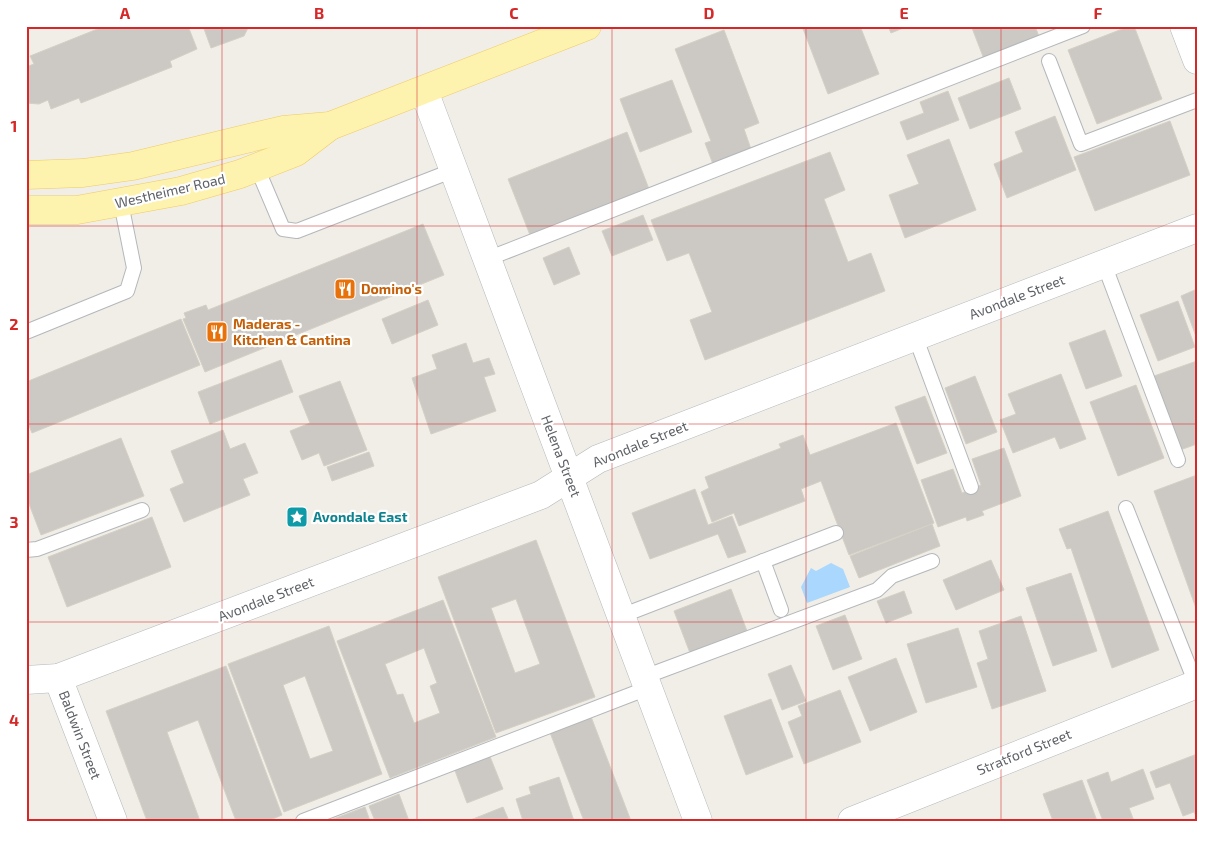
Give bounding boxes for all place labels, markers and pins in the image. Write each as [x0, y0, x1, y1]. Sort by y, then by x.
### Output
restaurant icon: Domino's [333, 277, 357, 301]
place label: Domino's [361, 280, 422, 297]
place label: Maderas - Kitchen & Cantina [233, 315, 351, 348]
restaurant icon: Maderas - Kitchen & Cantina [205, 320, 229, 344]
place icon: Avondale East [285, 505, 309, 529]
place label: Avondale East [313, 508, 408, 525]

